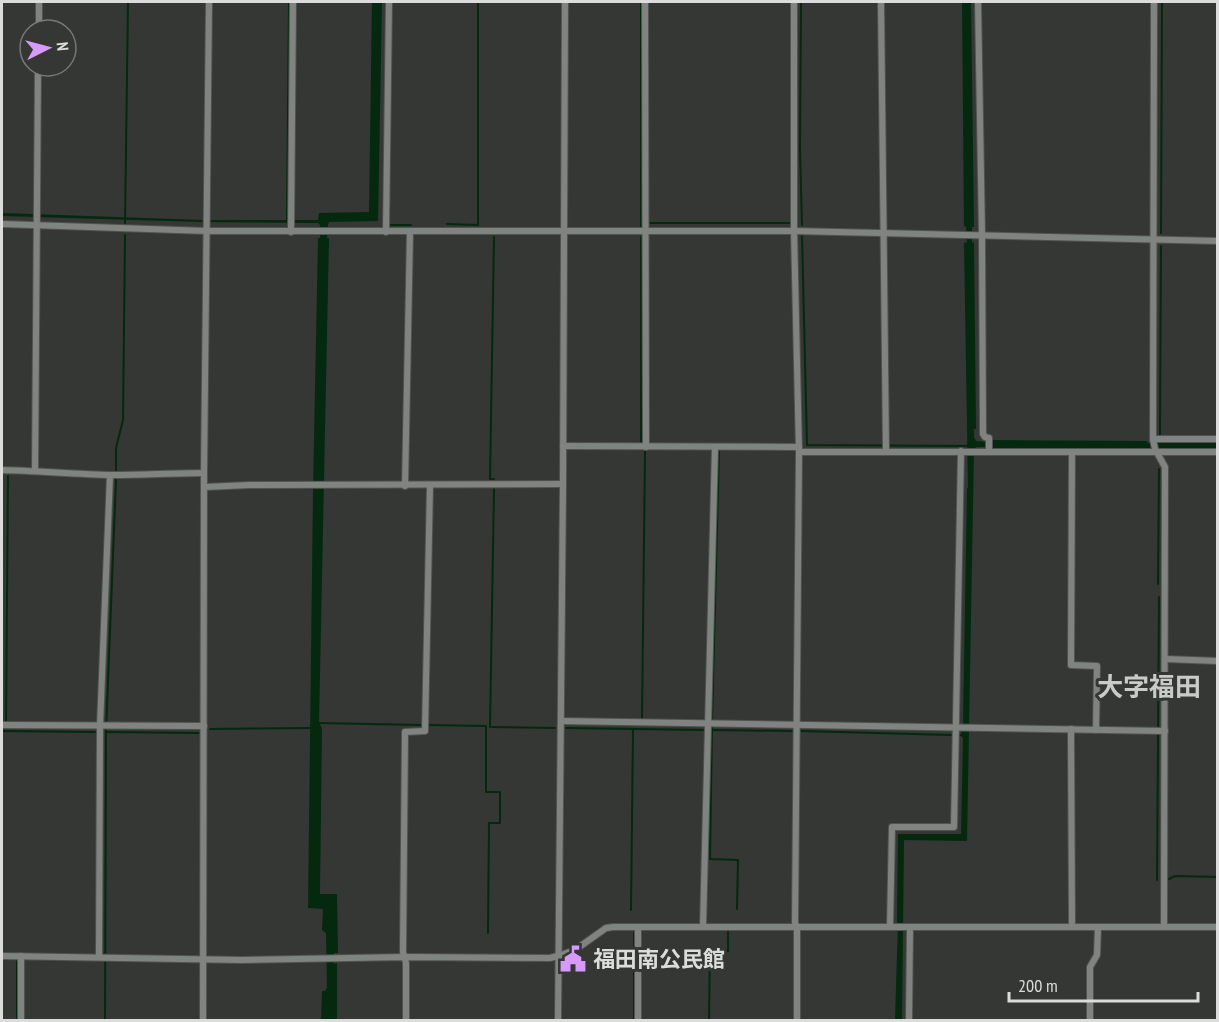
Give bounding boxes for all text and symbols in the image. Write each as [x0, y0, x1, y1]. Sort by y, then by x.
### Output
north arrow [18, 18, 78, 78]
text: N [53, 41, 73, 52]
district label: 大字福田 [1097, 670, 1201, 703]
public building icon: 福田南公民館 [558, 944, 588, 974]
place label: 福田南公民館 [593, 945, 725, 973]
scale bar [1009, 965, 1198, 1003]
text: 200 m [1018, 974, 1058, 997]

